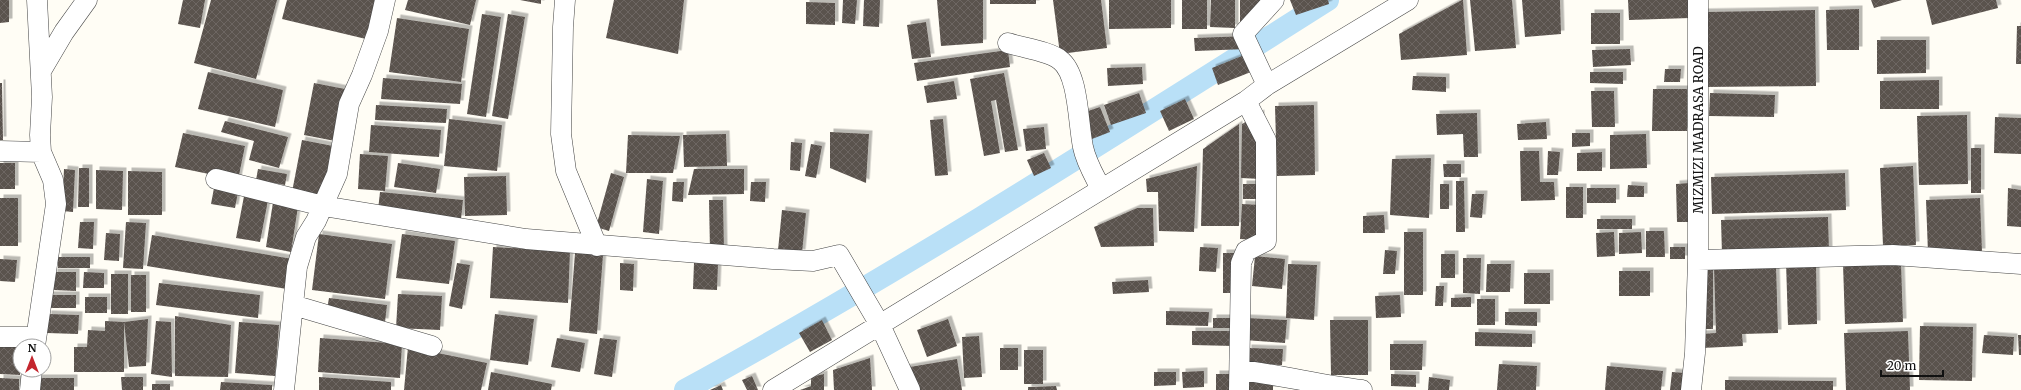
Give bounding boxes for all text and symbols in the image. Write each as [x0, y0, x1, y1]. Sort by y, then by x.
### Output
street label: MIZMIZI MADRASA ROAD [1690, 46, 1707, 214]
north arrow [12, 338, 52, 378]
text: N [28, 341, 37, 355]
scale bar [1881, 352, 1943, 378]
text: 20 m [1887, 358, 1916, 373]

